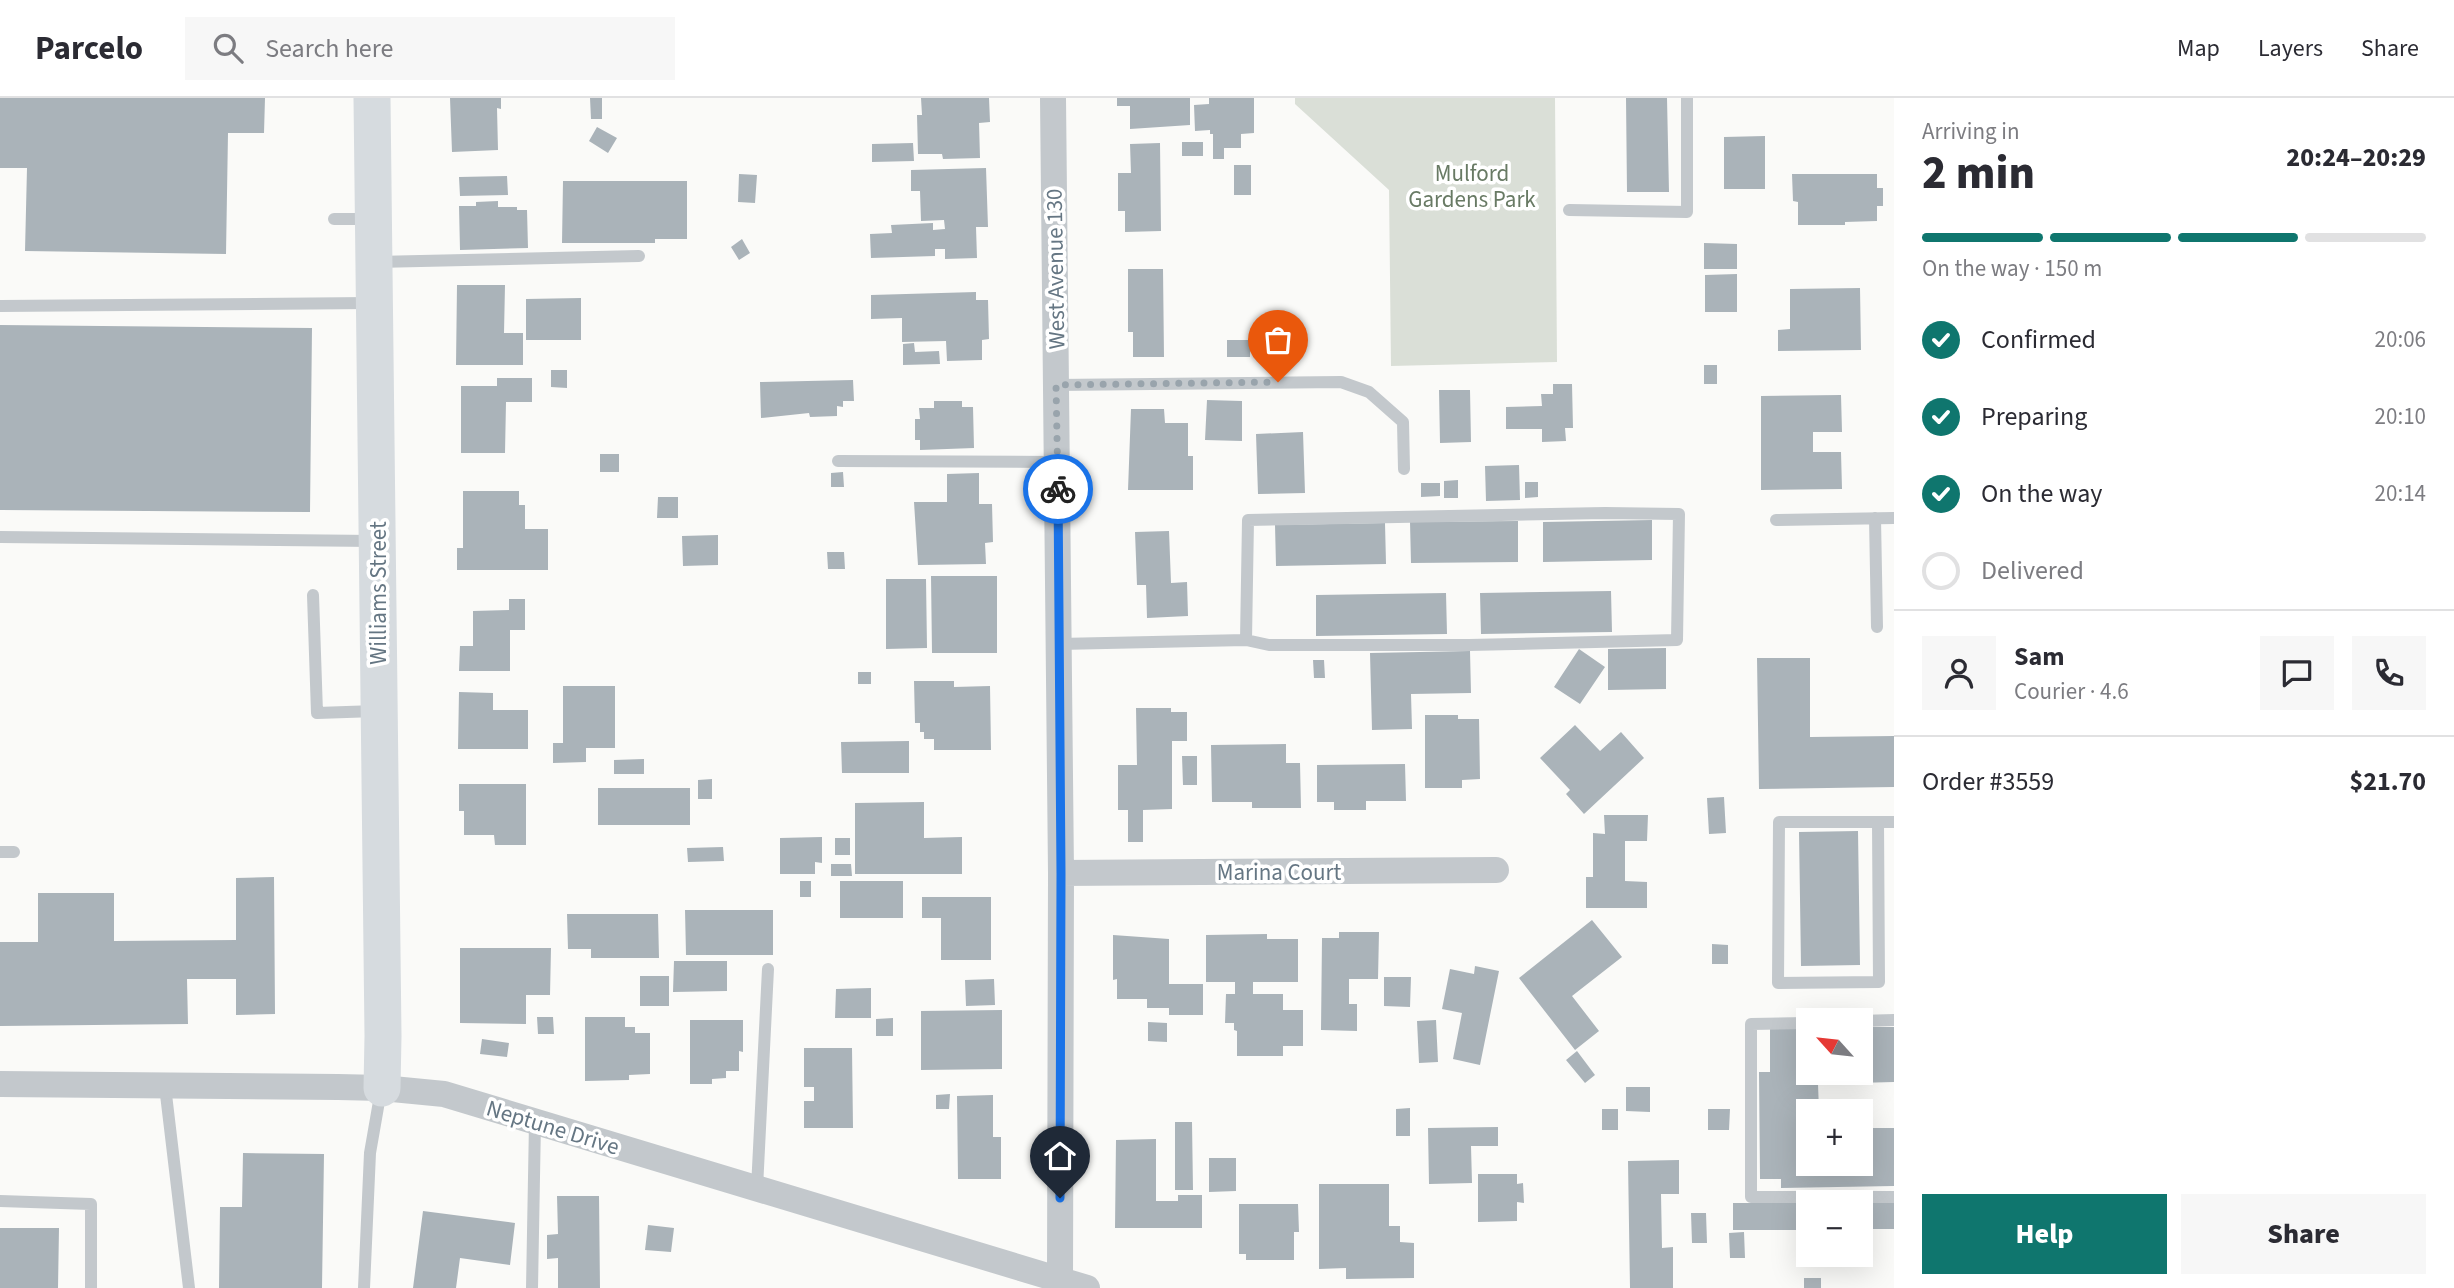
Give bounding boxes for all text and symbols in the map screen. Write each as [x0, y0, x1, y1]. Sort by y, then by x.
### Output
search box [185, 17, 675, 80]
text: Parcelo [35, 25, 143, 72]
icon: search [209, 29, 247, 67]
text: Search here [265, 30, 393, 67]
text: Map [2177, 31, 2220, 66]
text: Layers [2258, 31, 2323, 66]
text: Share [2361, 31, 2419, 66]
text: Arriving in [1922, 115, 2020, 148]
text: 20:24–20:29 [2286, 139, 2426, 176]
text: 2 min [1922, 141, 2035, 206]
park label: Mulford Gardens Park [1408, 157, 1536, 216]
street label: West Avenue 130 [1038, 188, 1073, 350]
text: On the way · 150 m [1922, 252, 2102, 285]
pin [1248, 310, 1308, 382]
icon: bag [1259, 321, 1297, 359]
icon: check [1922, 321, 1960, 359]
text: Confirmed [1981, 321, 2096, 358]
text: 20:06 [2375, 323, 2426, 356]
icon: check [1922, 398, 1960, 436]
text: Preparing [1981, 398, 2087, 435]
text: 20:10 [2375, 400, 2426, 433]
courier [1023, 454, 1093, 524]
icon: bike [1039, 470, 1077, 508]
icon: check [1922, 475, 1960, 513]
text: On the way [1981, 475, 2102, 512]
text: 20:14 [2375, 477, 2426, 510]
street label: Williams Street [362, 521, 395, 665]
text: Delivered [1981, 552, 2084, 589]
button: person [1922, 636, 1996, 710]
button: chat [2260, 636, 2334, 710]
button: phone [2352, 636, 2426, 710]
text: Sam [2014, 638, 2064, 675]
text: Courier · 4.6 [2014, 675, 2129, 708]
text: Order #3559 [1922, 763, 2054, 800]
text: $21.70 [2350, 763, 2426, 800]
street label: Marina Court [1217, 856, 1342, 889]
north arrow [1796, 1008, 1872, 1085]
map controls [1796, 1008, 1873, 1267]
street label: Neptune Drive [482, 1092, 623, 1163]
button: + [1796, 1099, 1873, 1176]
pin [1030, 1126, 1090, 1198]
icon: home [1041, 1137, 1079, 1175]
button: − [1796, 1190, 1873, 1267]
button: Help [1922, 1194, 2167, 1274]
button: Share [2181, 1194, 2426, 1274]

